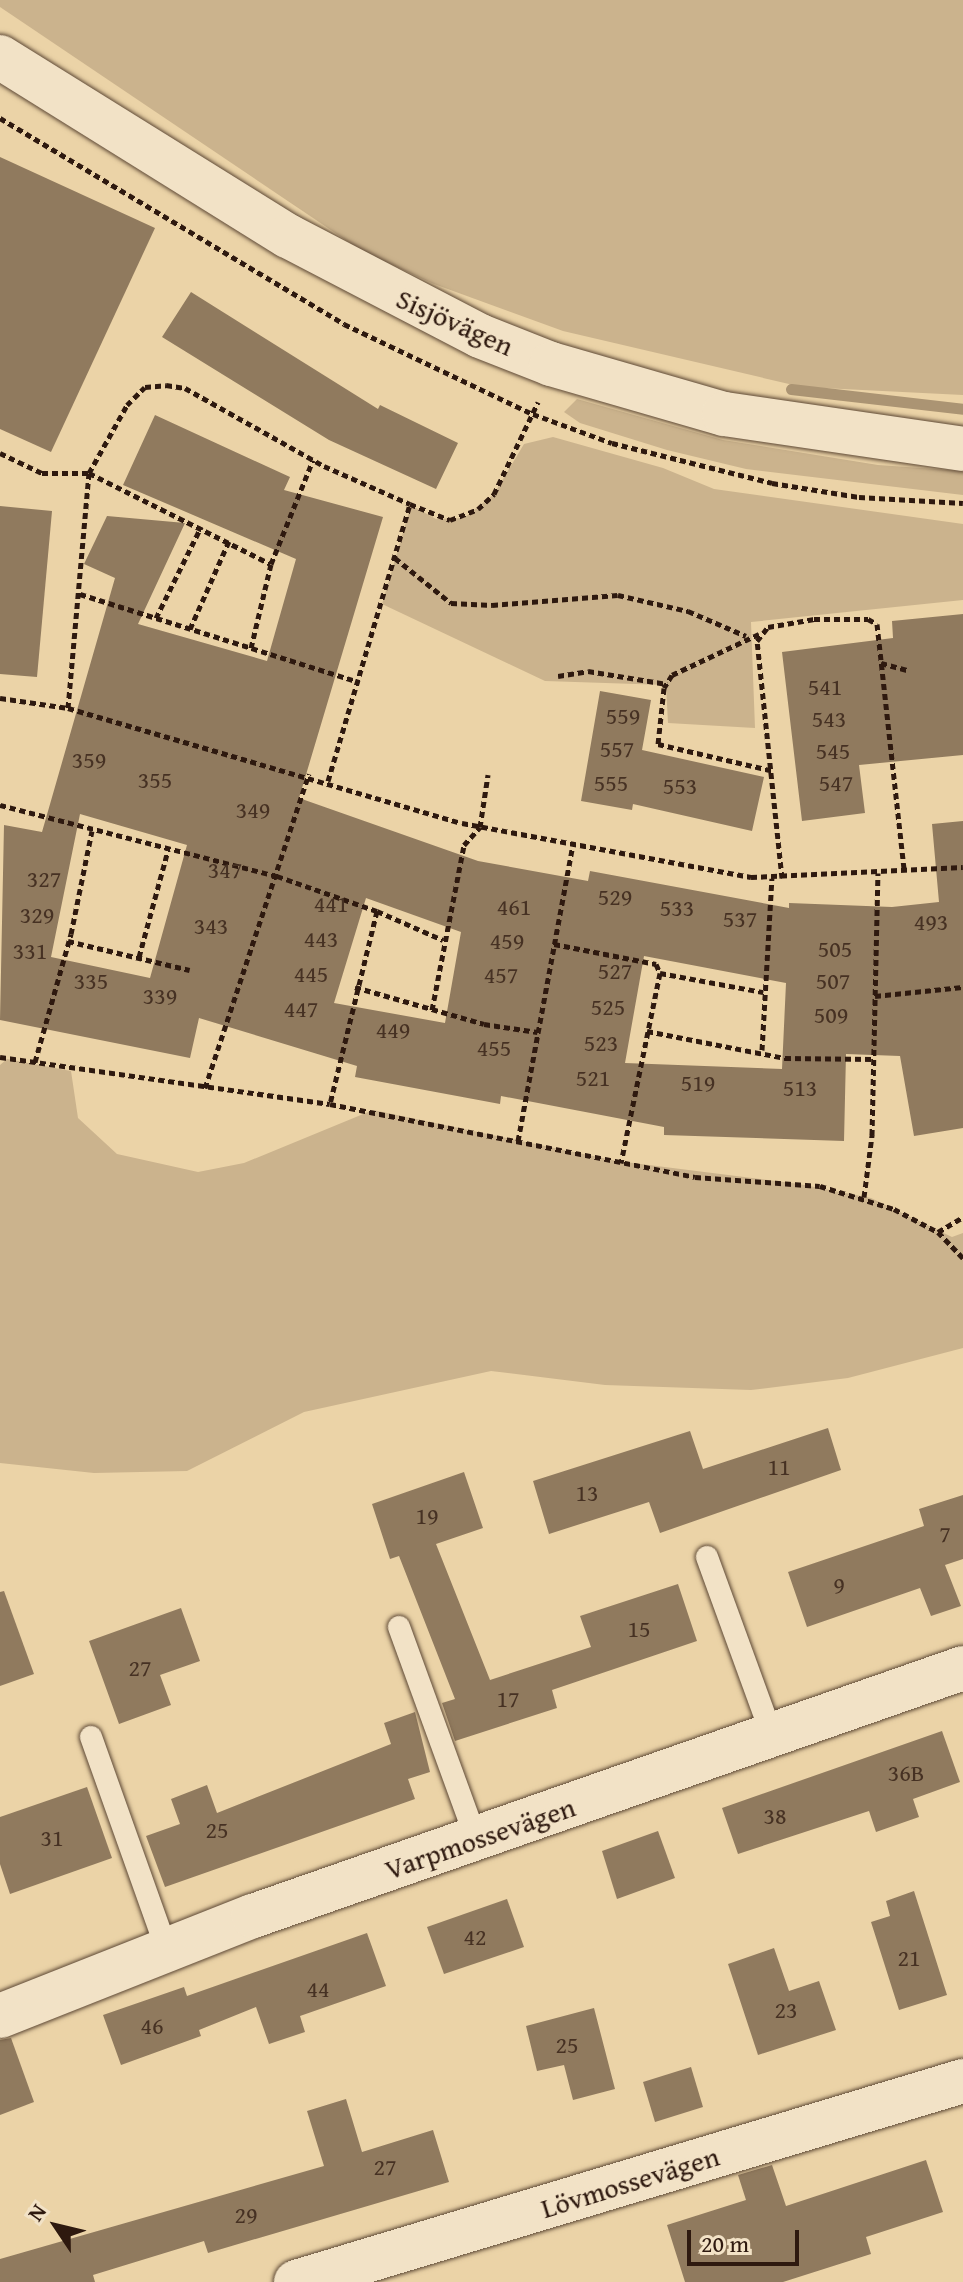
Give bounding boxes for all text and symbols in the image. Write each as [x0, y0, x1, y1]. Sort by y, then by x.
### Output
street label: Sisjövägen [391, 281, 519, 363]
house number: 541 [808, 673, 842, 701]
house number: 559 [606, 702, 640, 730]
house number: 543 [812, 705, 846, 733]
house number: 557 [600, 735, 634, 763]
house number: 545 [816, 737, 850, 765]
house number: 359 [72, 746, 106, 774]
house number: 355 [138, 766, 172, 794]
house number: 555 [594, 769, 628, 797]
house number: 547 [819, 769, 853, 797]
house number: 553 [663, 772, 697, 800]
house number: 349 [236, 796, 270, 824]
house number: 347 [208, 856, 242, 884]
house number: 327 [27, 865, 61, 893]
house number: 529 [598, 883, 632, 911]
house number: 441 [314, 890, 348, 918]
house number: 461 [497, 893, 531, 921]
house number: 533 [660, 894, 694, 922]
house number: 329 [20, 901, 54, 929]
house number: 537 [723, 905, 757, 933]
house number: 493 [914, 908, 948, 936]
house number: 343 [194, 912, 228, 940]
house number: 443 [304, 925, 338, 953]
house number: 459 [490, 927, 524, 955]
house number: 505 [818, 935, 852, 963]
house number: 331 [13, 937, 47, 965]
house number: 527 [598, 957, 632, 985]
house number: 445 [294, 960, 328, 988]
house number: 457 [484, 961, 518, 989]
house number: 335 [74, 967, 108, 995]
house number: 507 [816, 967, 850, 995]
house number: 339 [143, 982, 177, 1010]
house number: 525 [591, 993, 625, 1021]
house number: 447 [284, 995, 318, 1023]
house number: 509 [814, 1001, 848, 1029]
house number: 449 [376, 1016, 410, 1044]
house number: 523 [584, 1029, 618, 1057]
house number: 455 [477, 1034, 511, 1062]
house number: 521 [576, 1064, 610, 1092]
house number: 519 [681, 1069, 715, 1097]
house number: 513 [783, 1074, 817, 1102]
house number: 11 [767, 1453, 791, 1481]
house number: 13 [575, 1479, 599, 1507]
house number: 19 [415, 1502, 439, 1530]
house number: 7 [939, 1520, 951, 1548]
house number: 9 [833, 1571, 845, 1599]
house number: 15 [627, 1615, 651, 1643]
house number: 27 [128, 1654, 152, 1682]
house number: 17 [496, 1685, 520, 1713]
house number: 36B [888, 1759, 924, 1787]
street label: Varpmossevägen [380, 1790, 580, 1886]
house number: 38 [763, 1802, 787, 1830]
house number: 25 [205, 1816, 229, 1844]
house number: 31 [40, 1824, 64, 1852]
house number: 42 [463, 1923, 487, 1951]
house number: 21 [897, 1944, 921, 1972]
house number: 44 [306, 1975, 330, 2003]
house number: 23 [774, 1996, 798, 2024]
house number: 46 [140, 2012, 164, 2040]
house number: 25 [555, 2031, 579, 2059]
street label: Lövmossevägen [537, 2139, 723, 2225]
house number: 27 [373, 2153, 397, 2181]
north arrow [16, 2186, 96, 2266]
text: N [19, 2197, 54, 2227]
house number: 29 [234, 2201, 258, 2229]
scale bar [691, 2214, 803, 2264]
text: 20 m [701, 2226, 749, 2261]

